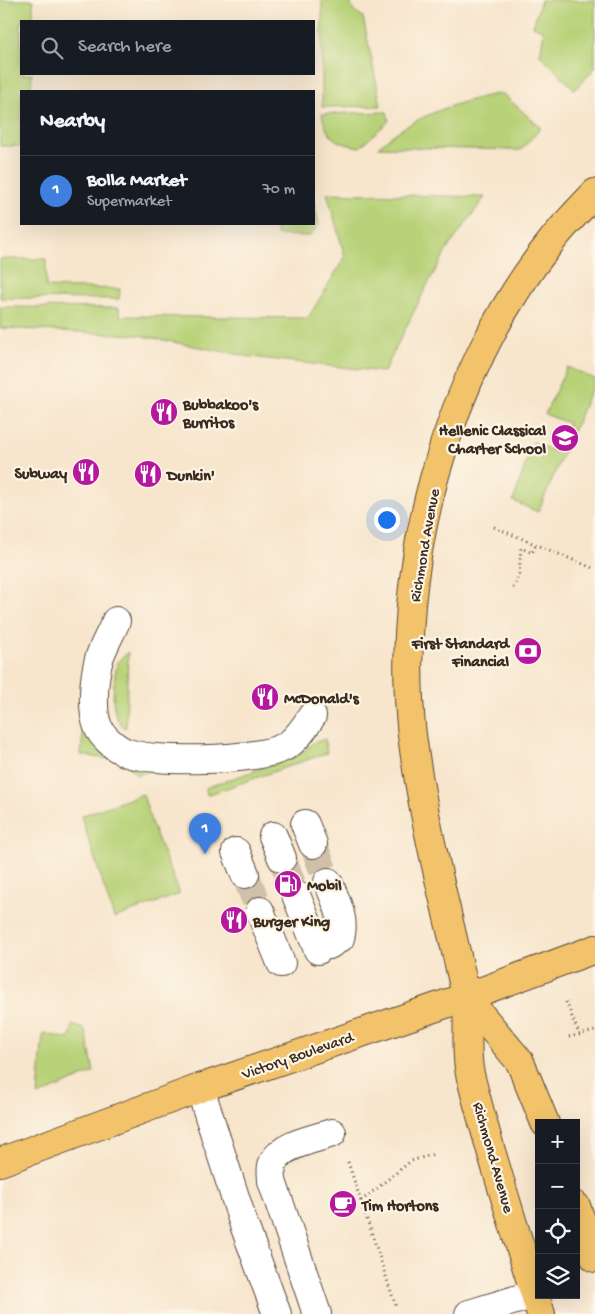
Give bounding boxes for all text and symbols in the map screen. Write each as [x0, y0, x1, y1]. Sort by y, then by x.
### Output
search box [20, 20, 315, 75]
icon: search [38, 34, 66, 62]
text: Search here [78, 36, 172, 59]
text: Nearby [40, 110, 105, 135]
text: Bolla Market [87, 170, 186, 193]
text: 1 [53, 181, 59, 200]
text: 70 m [262, 181, 295, 200]
text: Supermarket [87, 193, 172, 212]
restaurant icon: Bubbakoo's Burritos [149, 397, 179, 427]
place label: Bubbakoo's Burritos [182, 397, 259, 434]
place label: Hellenic Classical Charter School [439, 423, 546, 460]
school or university icon: Hellenic Classical Charter School [550, 423, 580, 453]
restaurant icon: Subway [71, 457, 101, 487]
restaurant icon: Dunkin' [133, 459, 163, 489]
place label: Subway [14, 466, 67, 485]
place label: Dunkin' [165, 468, 215, 487]
street label: Richmond Avenue [407, 487, 446, 604]
your location [374, 507, 400, 533]
place label: First Standard Financial [411, 636, 511, 673]
bank icon: First Standard Financial [513, 636, 543, 666]
restaurant icon: McDonald's [250, 682, 280, 712]
place label: McDonald's [284, 691, 360, 710]
pin: 1 [189, 813, 221, 854]
fuel station icon: Mobil [273, 869, 303, 899]
place label: Mobil [307, 878, 342, 897]
restaurant icon: Burger King [219, 905, 249, 935]
place label: Burger King [252, 914, 330, 933]
street label: Victory Boulevard [239, 1029, 358, 1086]
street label: Richmond Avenue [467, 1100, 517, 1216]
map controls [535, 1119, 580, 1299]
button: + [535, 1119, 580, 1164]
button: − [535, 1164, 580, 1209]
cafe icon: Tim Hortons [328, 1189, 358, 1219]
place label: Tim Hortons [360, 1198, 439, 1217]
button: locate [535, 1209, 580, 1254]
button: layers [535, 1254, 580, 1299]

